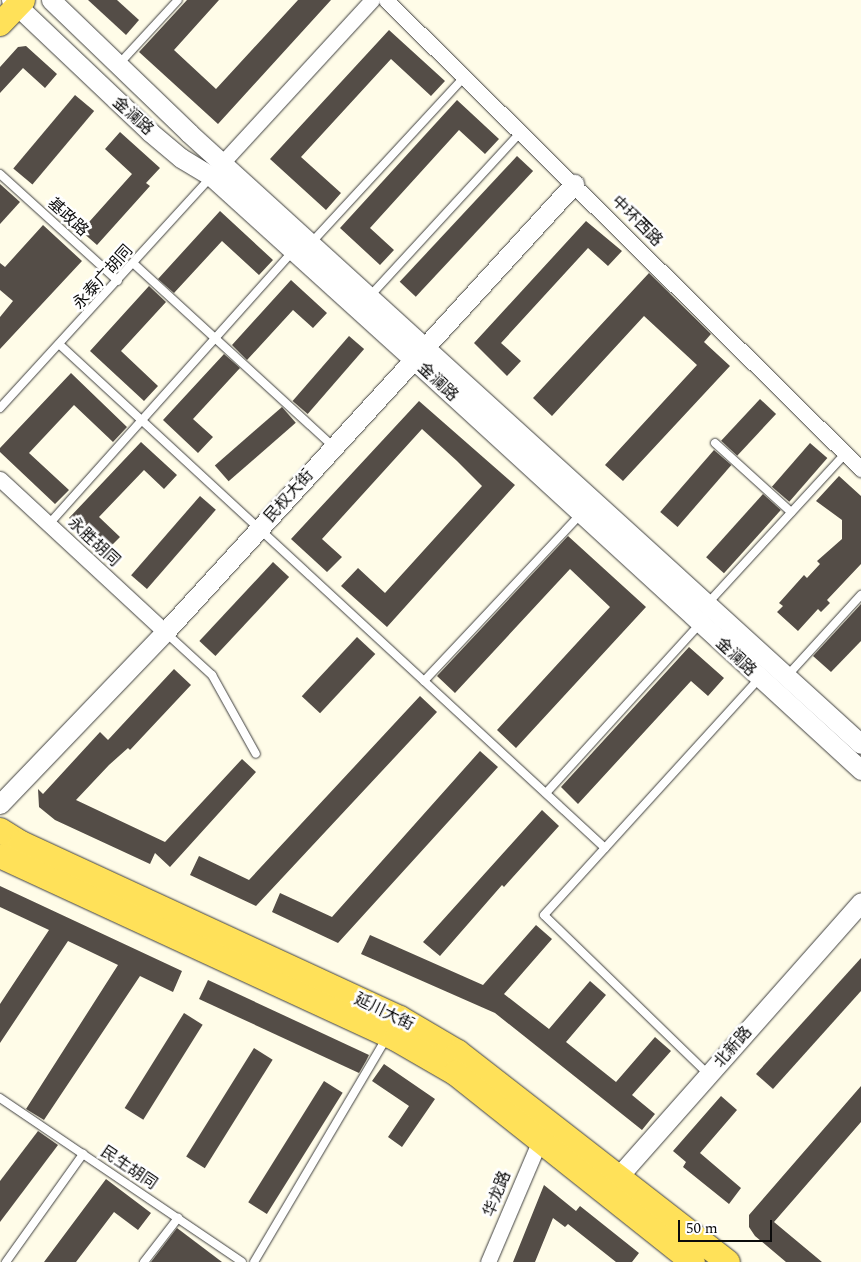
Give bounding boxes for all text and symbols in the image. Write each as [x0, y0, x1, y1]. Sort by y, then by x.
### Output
street label: 金澜路 [109, 93, 157, 139]
street label: 中环西路 [608, 192, 666, 250]
street label: 基政路 [44, 194, 92, 240]
street label: 永泰广胡同 [69, 241, 137, 313]
street label: 金澜路 [414, 359, 462, 405]
street label: 民权大街 [260, 466, 318, 526]
street label: 永胜胡同 [64, 513, 124, 571]
street label: 金澜路 [712, 634, 760, 680]
street label: 延川大街 [351, 989, 417, 1035]
street label: 北新路 [710, 1023, 756, 1071]
street label: 民生胡同 [97, 1142, 161, 1194]
street label: 华龙路 [479, 1168, 515, 1220]
scale bar [681, 1210, 775, 1242]
text: 50 m [686, 1217, 718, 1240]

